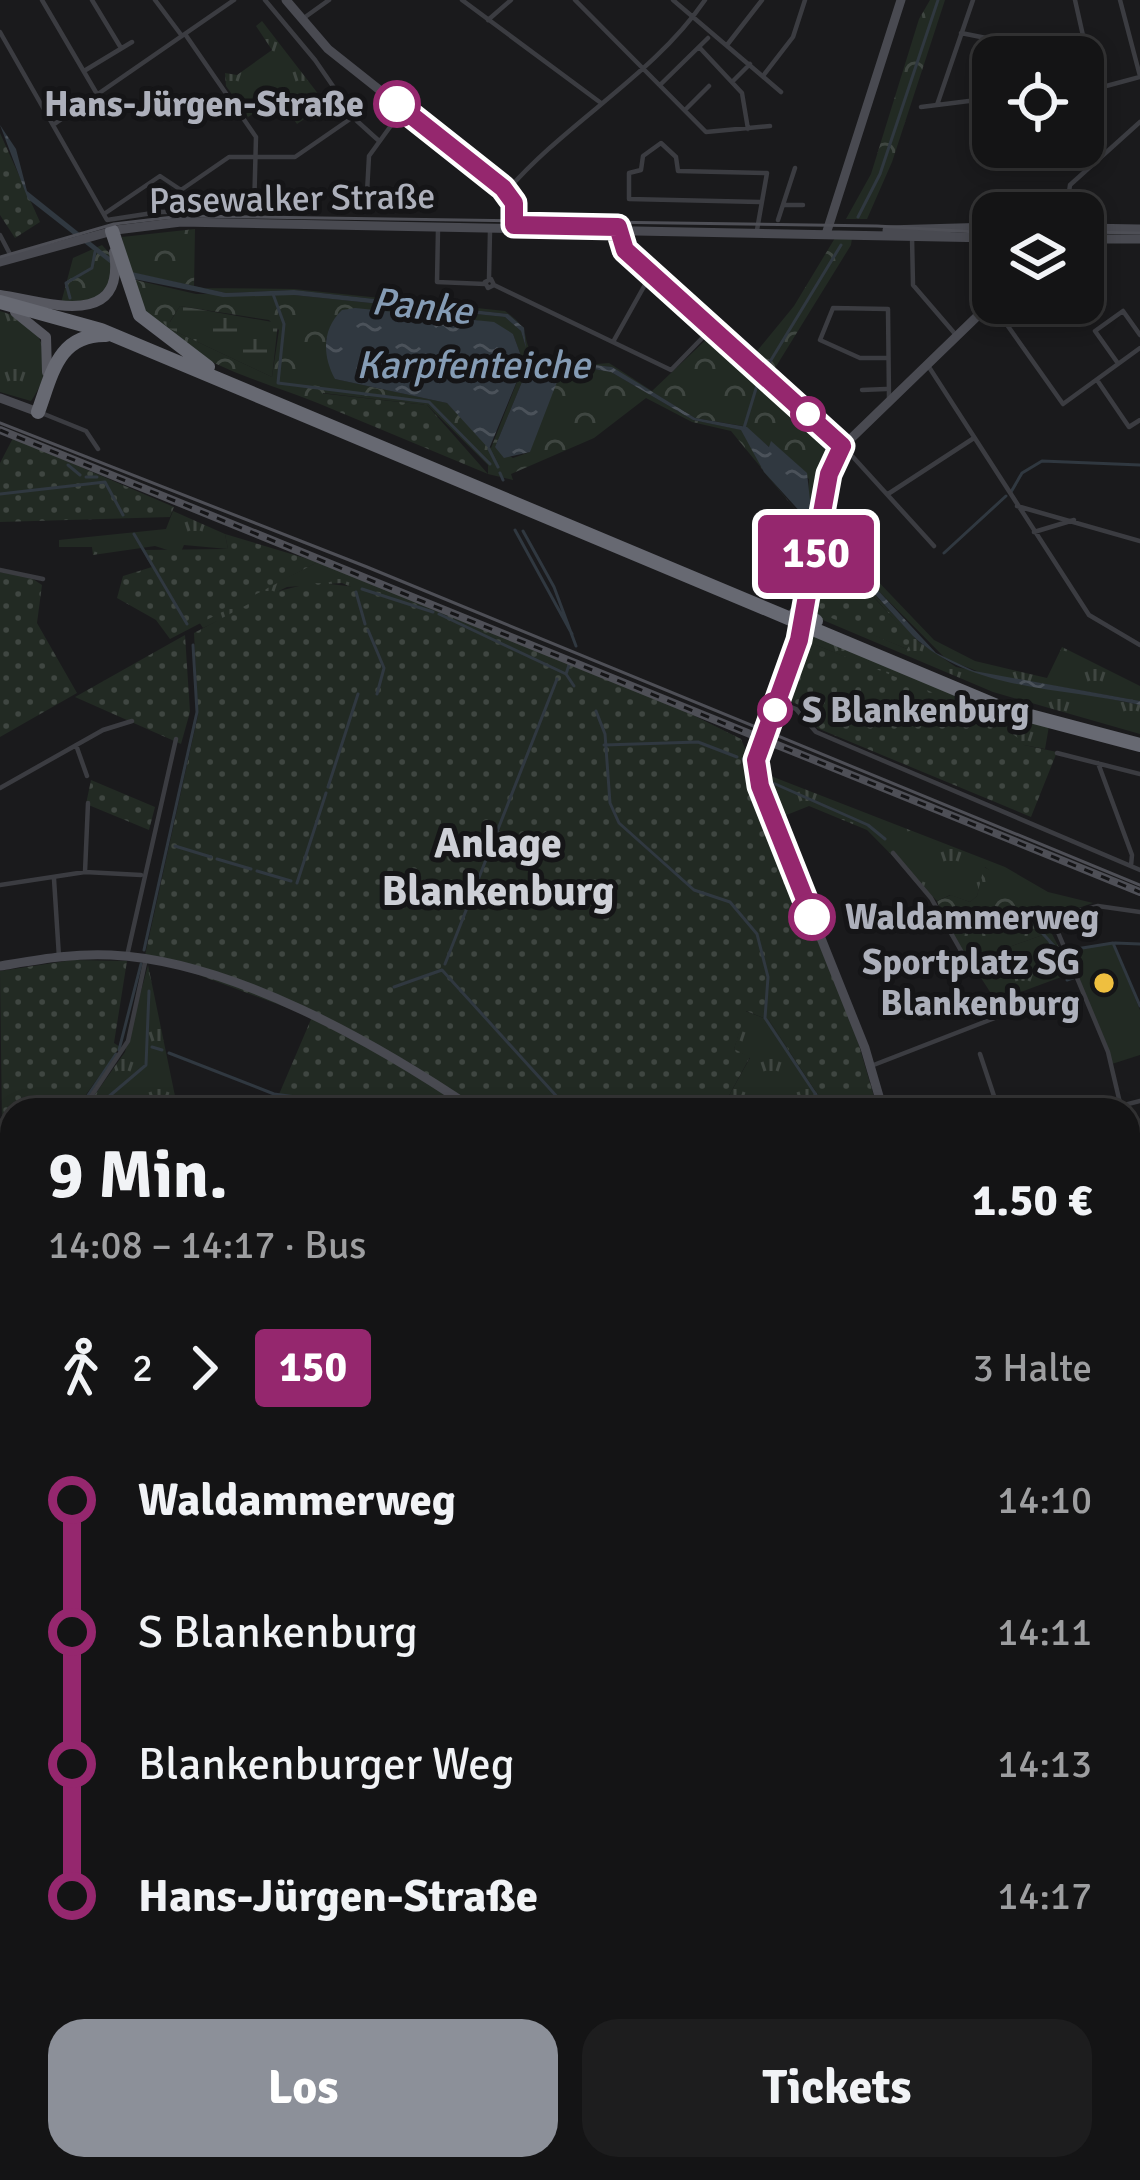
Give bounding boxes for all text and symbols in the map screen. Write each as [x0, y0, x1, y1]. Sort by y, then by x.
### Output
map controls [972, 36, 1104, 324]
button: locate [972, 36, 1104, 168]
place label: Hans-Jürgen-Straße [44, 82, 364, 127]
marker: Hans-Jürgen-Straße [375, 82, 419, 126]
street label: Pasewalker Straße [148, 174, 436, 224]
button: layers [972, 192, 1104, 324]
water label: Panke [369, 277, 477, 335]
water label: Karpfenteiche [356, 341, 593, 389]
unlabelled marker [792, 398, 824, 430]
line badge: 150 [747, 515, 885, 593]
text: 150 [782, 528, 850, 579]
place label: S Blankenburg [802, 688, 1030, 733]
marker: S Blankenburg [759, 694, 791, 726]
district label: Anlage Blankenburg [382, 818, 614, 917]
marker: Waldammerweg [790, 895, 834, 939]
place label: Waldammerweg [845, 895, 1099, 940]
place label: Sportplatz SG Blankenburg [862, 940, 1080, 1026]
marker: Sportplatz SG Blankenburg [1091, 970, 1117, 996]
text: 9 Min. [48, 1135, 228, 1216]
text: 1.50 € [972, 1173, 1092, 1228]
text: 14:08 – 14:17 · Bus [48, 1221, 366, 1269]
icon: walk [48, 1335, 114, 1401]
icon: forward [171, 1335, 237, 1401]
text: 150 [279, 1342, 347, 1393]
text: 2 [132, 1344, 153, 1392]
text: 3 Halte [973, 1344, 1092, 1392]
text: Waldammerweg [138, 1473, 456, 1528]
text: 14:10 [997, 1476, 1092, 1524]
text: S Blankenburg [138, 1605, 418, 1660]
text: 14:11 [997, 1608, 1092, 1656]
text: Blankenburger Weg [138, 1737, 515, 1792]
text: 14:13 [997, 1740, 1092, 1788]
text: Hans-Jürgen-Straße [138, 1869, 538, 1924]
text: 14:17 [997, 1872, 1092, 1920]
button: Los [48, 2019, 558, 2157]
button: Tickets [582, 2019, 1092, 2157]

